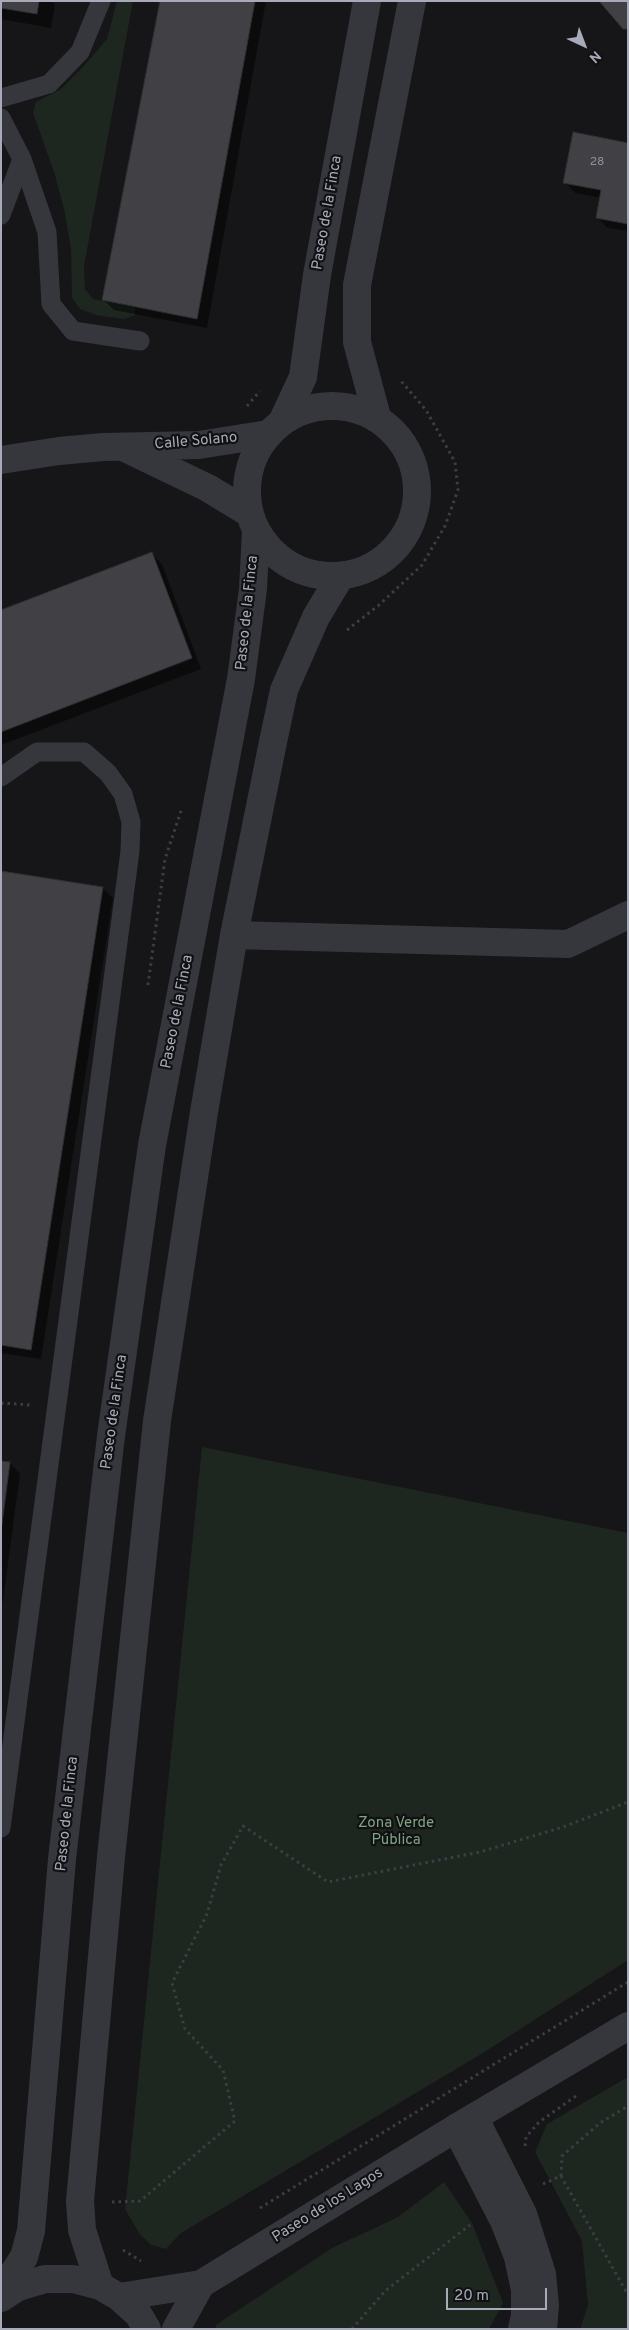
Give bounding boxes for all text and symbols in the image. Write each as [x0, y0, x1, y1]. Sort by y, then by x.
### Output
north arrow [559, 20, 609, 70]
text: N [585, 47, 604, 66]
street label: Paseo de la Finca [309, 154, 347, 272]
house number: 28 [590, 156, 604, 170]
street label: Calle Solano [154, 429, 238, 455]
street label: Paseo de la Finca [233, 555, 263, 671]
street label: Paseo de la Finca [158, 954, 198, 1070]
street label: Paseo de la Finca [98, 1353, 132, 1471]
street label: Paseo de la Finca [53, 1756, 83, 1872]
park label: Zona Verde Pública [358, 1815, 434, 1850]
street label: Paseo de los Lagos [269, 2165, 387, 2247]
scale bar [449, 2278, 550, 2310]
text: 20 m [454, 2287, 489, 2306]

